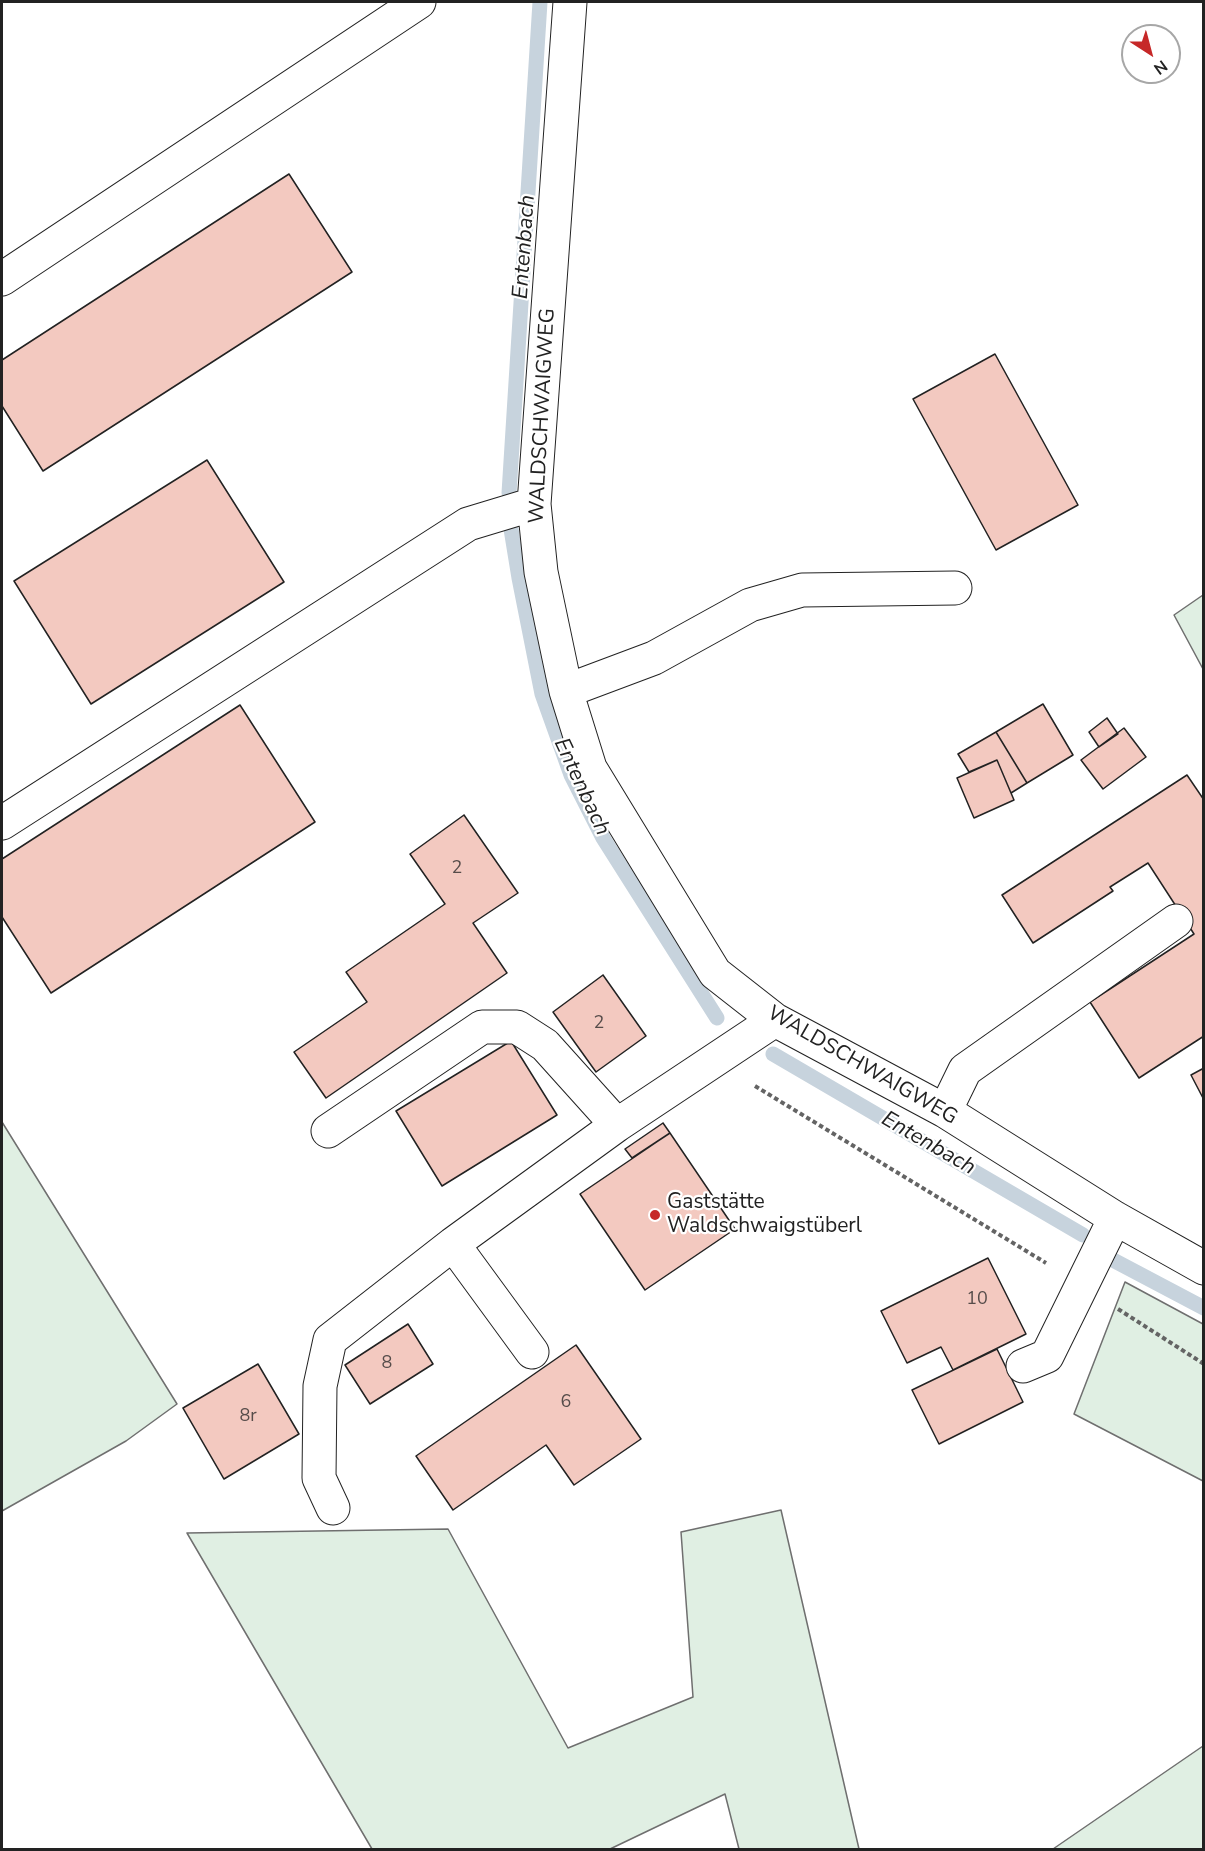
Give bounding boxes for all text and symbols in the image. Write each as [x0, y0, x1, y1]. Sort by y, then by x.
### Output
north arrow [1121, 24, 1181, 84]
text: N [1149, 55, 1172, 79]
water label: Entenbach [508, 194, 542, 300]
street label: WALDSCHWAIGWEG [525, 308, 561, 524]
water label: Entenbach [547, 734, 615, 840]
house number: 2 [452, 858, 462, 880]
street label: WALDSCHWAIGWEG [762, 1001, 962, 1131]
house number: 2 [594, 1013, 604, 1035]
water label: Entenbach [876, 1106, 980, 1182]
place label: Gaststätte Waldschwaigstüberl [667, 1190, 862, 1240]
marker: Gaststätte Waldschwaigstüberl [648, 1208, 662, 1222]
house number: 10 [966, 1289, 988, 1311]
house number: 8 [382, 1353, 392, 1375]
house number: 6 [561, 1392, 571, 1414]
house number: 8r [239, 1406, 257, 1428]

